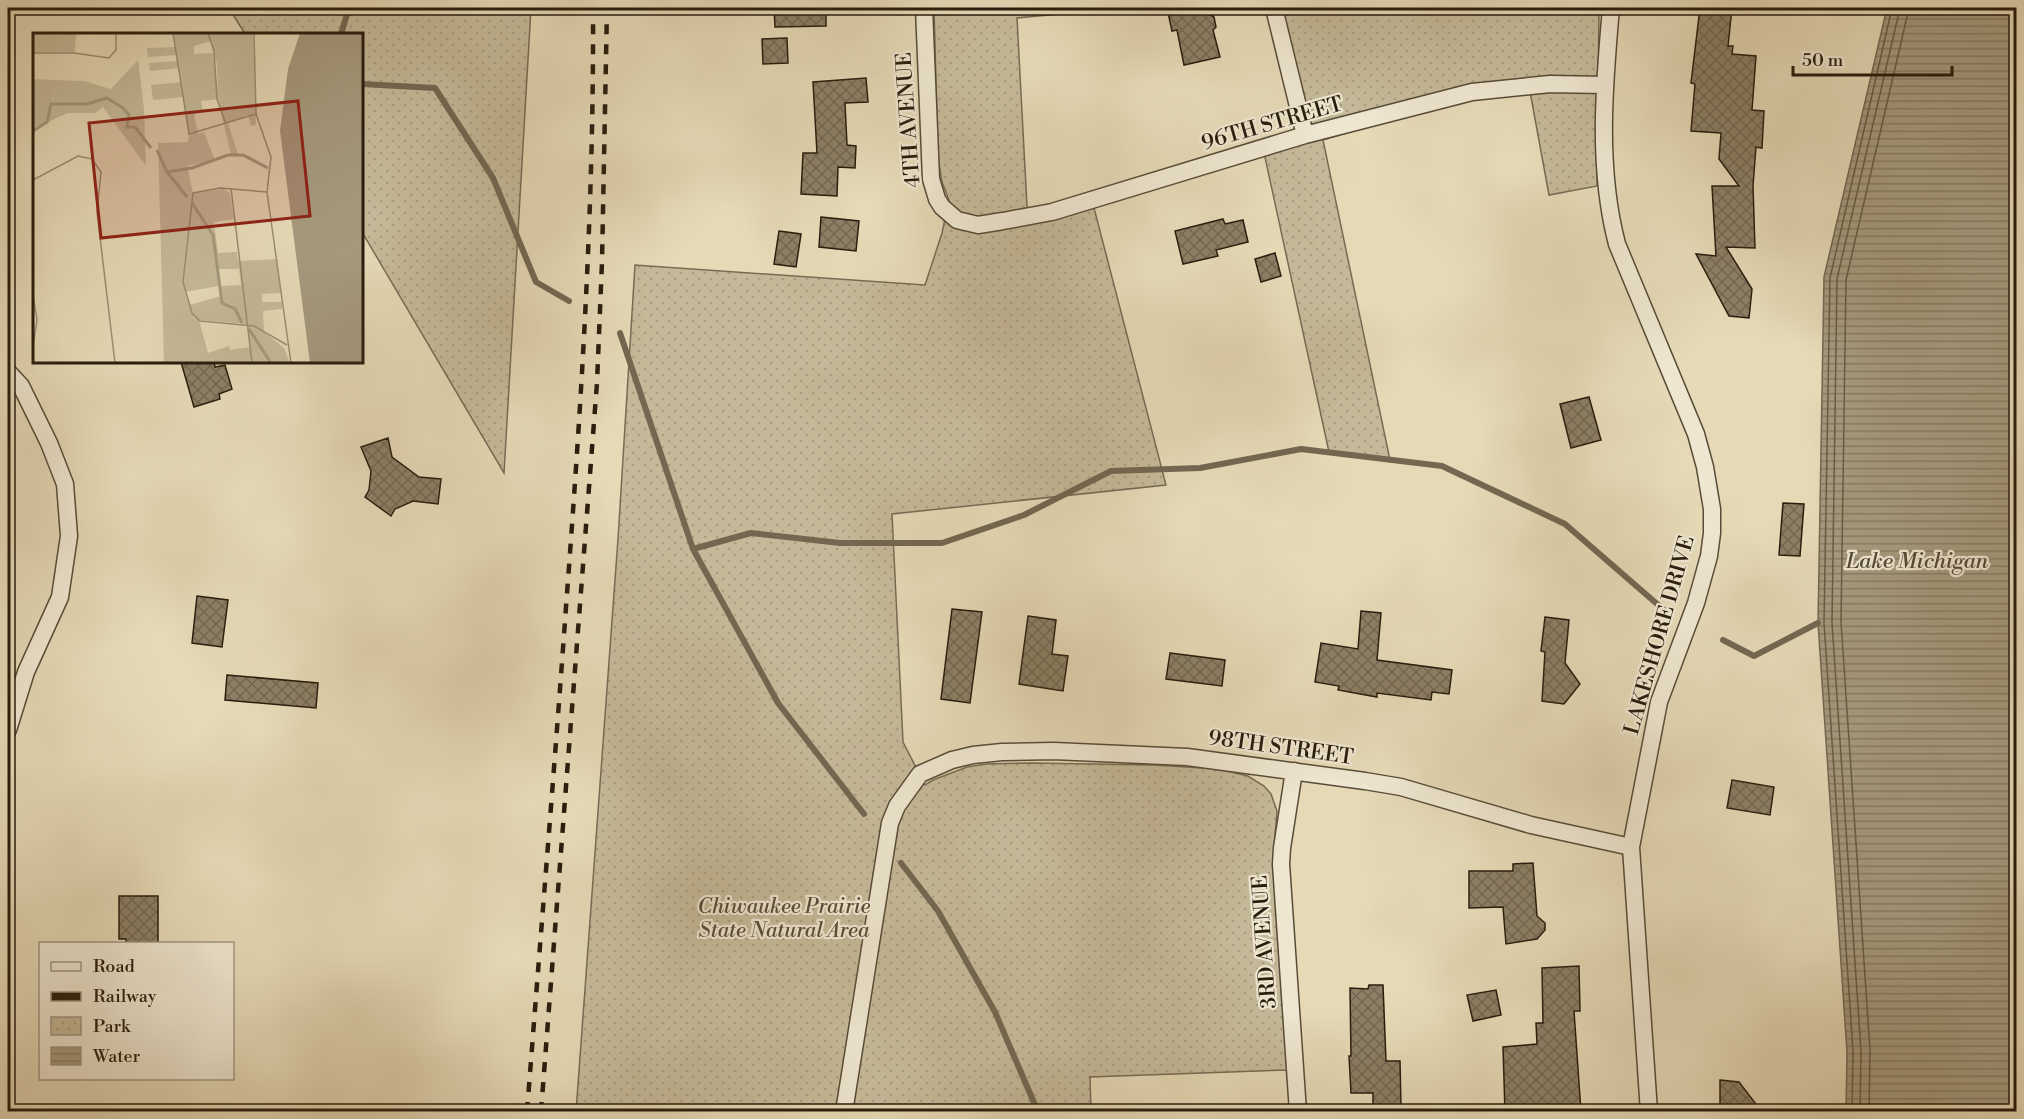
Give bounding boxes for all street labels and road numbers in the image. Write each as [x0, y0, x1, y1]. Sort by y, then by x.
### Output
street label: 4TH AVENUE [891, 51, 927, 188]
street label: 96TH STREET [1198, 91, 1346, 157]
street label: LAKESHORE DRIVE [1619, 533, 1701, 738]
street label: 98TH STREET [1207, 725, 1355, 771]
street label: 3RD AVENUE [1247, 874, 1283, 1010]

